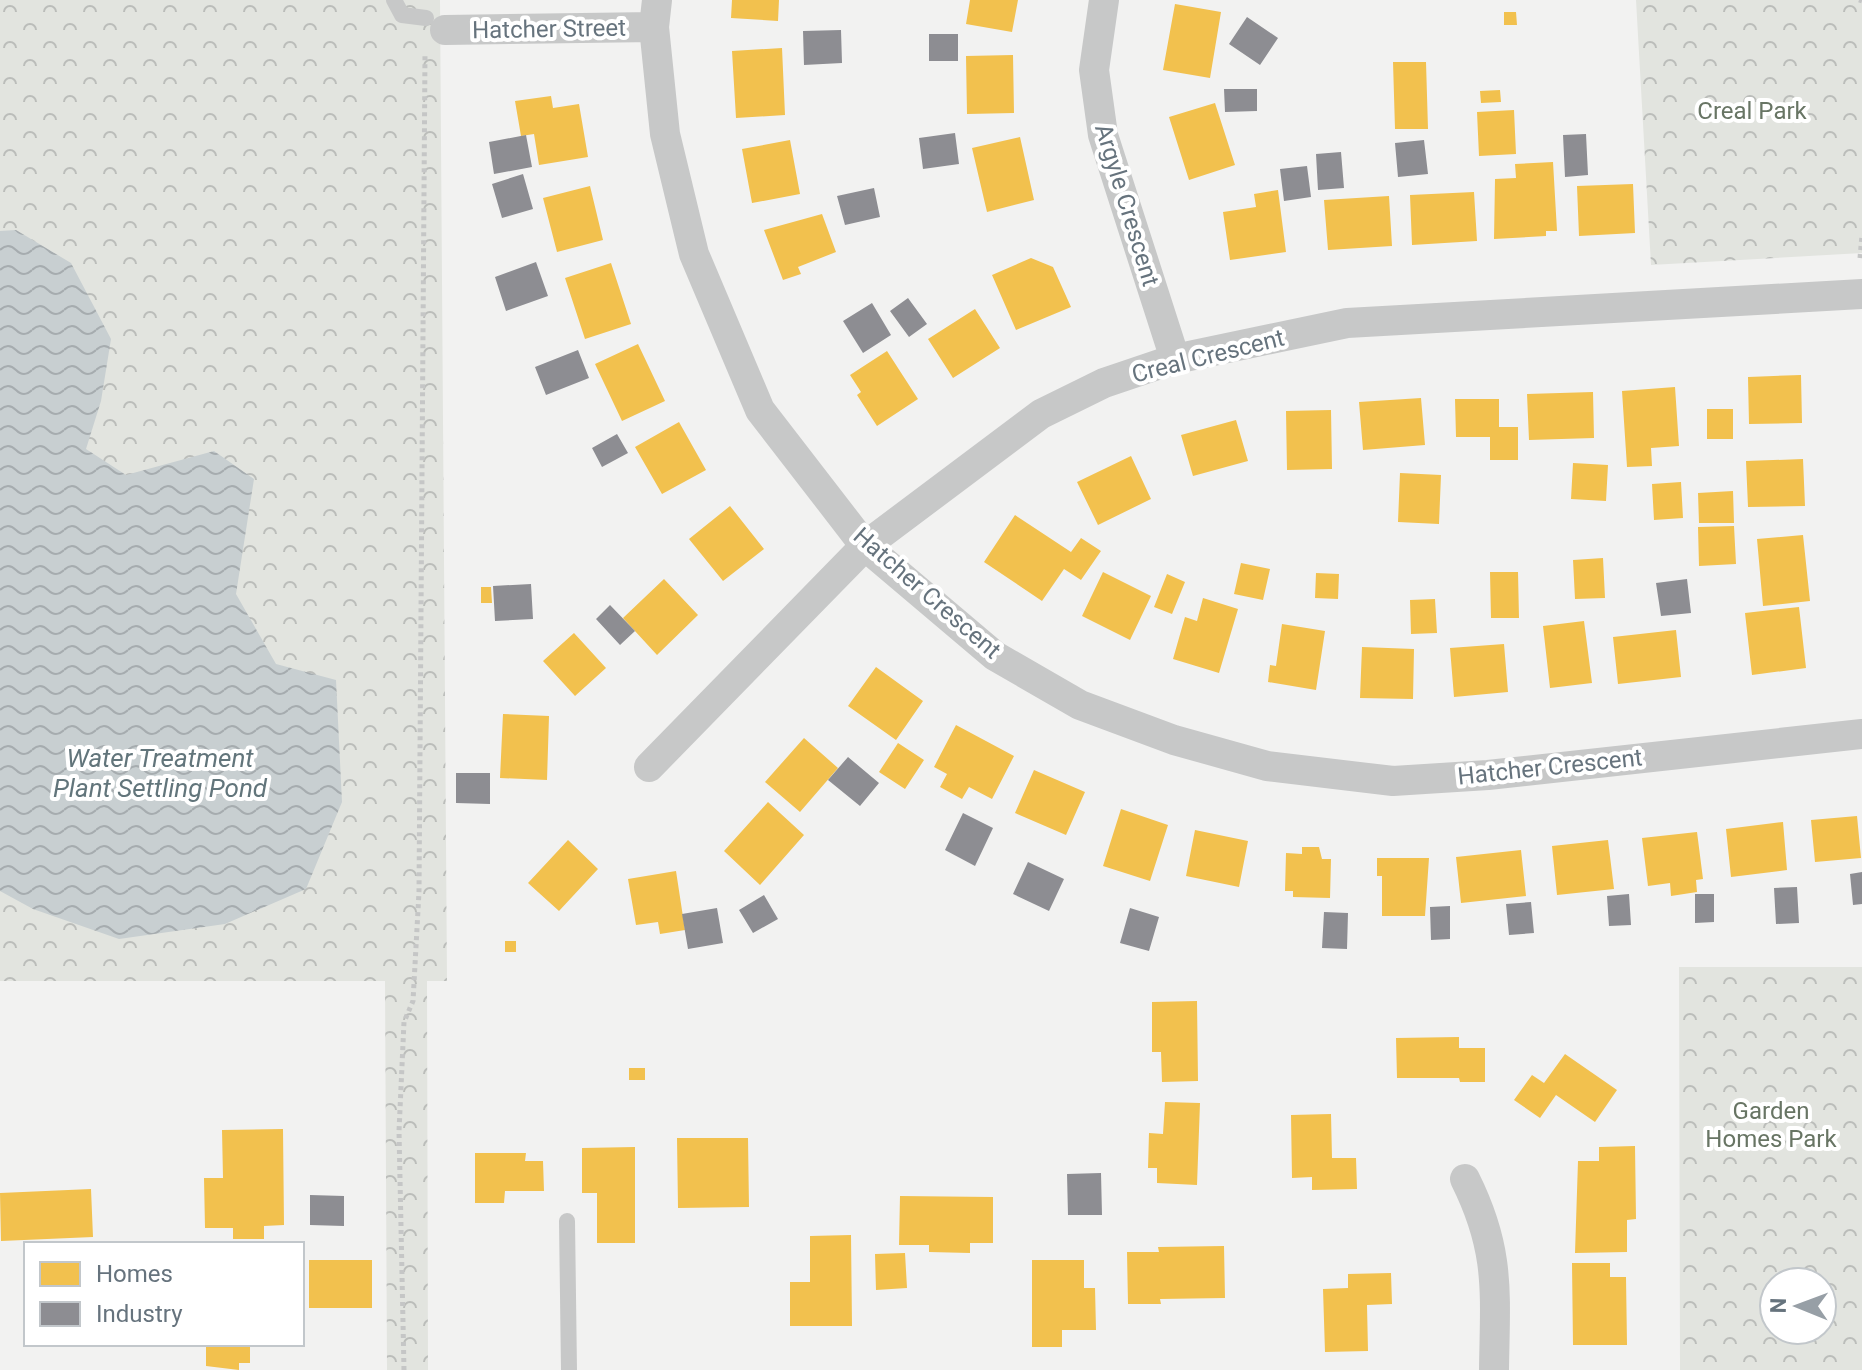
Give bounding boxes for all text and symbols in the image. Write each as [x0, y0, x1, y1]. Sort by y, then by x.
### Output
street label: Hatcher Street [472, 14, 626, 44]
park label: Creal Park [1697, 97, 1808, 125]
street label: Argyle Crescent [1089, 121, 1165, 290]
street label: Creal Crescent [1129, 323, 1287, 388]
street label: Hatcher Crescent [848, 522, 1006, 665]
water label: Water Treatment Plant Settling Pond [53, 743, 268, 803]
street label: Hatcher Crescent [1456, 743, 1644, 791]
park label: Garden Homes Park [1705, 1097, 1837, 1153]
legend [24, 1242, 304, 1346]
text: Homes [96, 1260, 173, 1288]
north arrow [1758, 1266, 1838, 1346]
text: N [1766, 1298, 1791, 1314]
text: Industry [96, 1300, 183, 1328]

